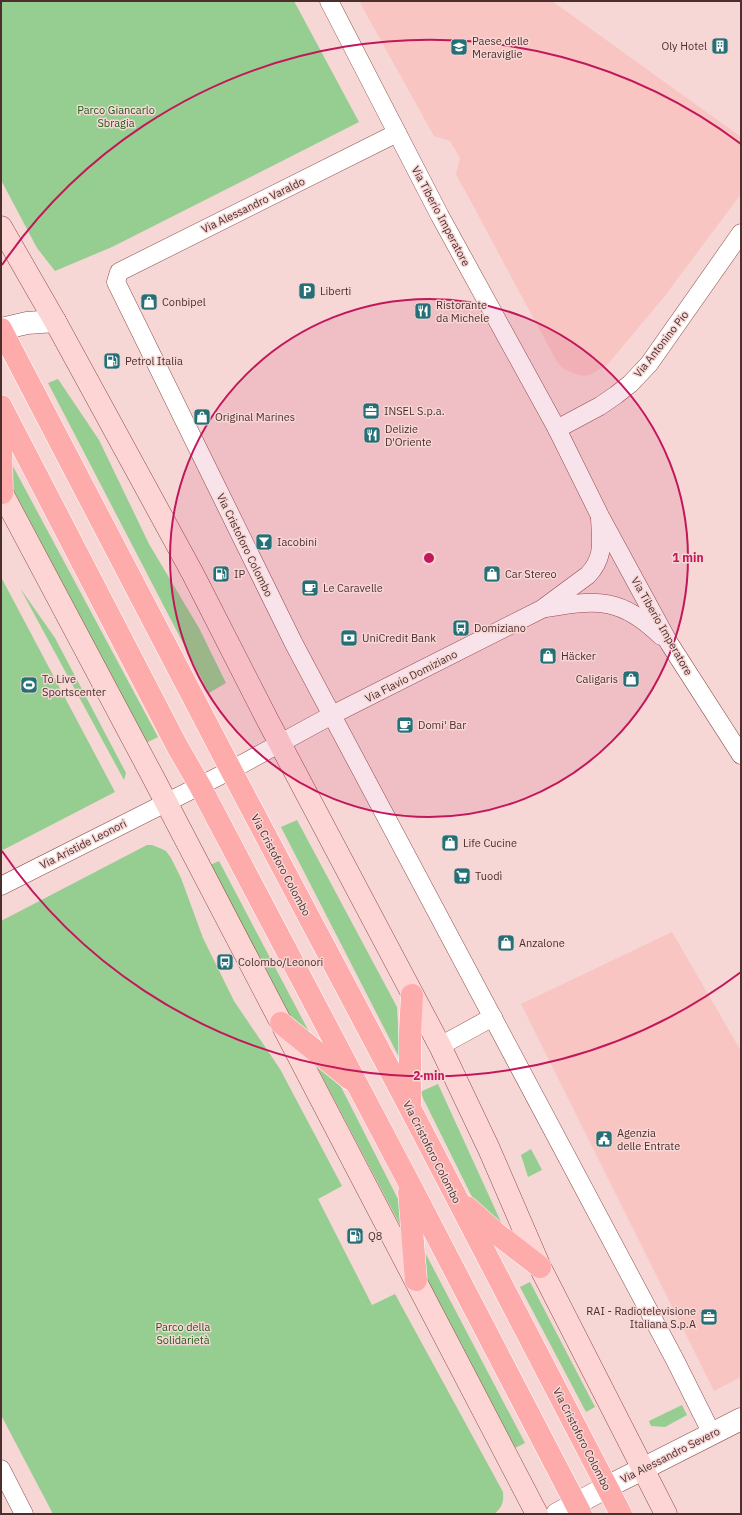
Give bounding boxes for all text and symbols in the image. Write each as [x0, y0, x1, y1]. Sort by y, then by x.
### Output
place label: Paese delle Meraviglie [472, 34, 529, 61]
building icon: Oly Hotel [710, 36, 730, 56]
school or university icon: Paese delle Meraviglie [449, 37, 469, 57]
place label: Oly Hotel [661, 39, 707, 53]
park label: Parco Giancarlo Sbragia [77, 103, 155, 130]
street label: Via Tiberio Imperatore [409, 164, 473, 268]
street label: Via Alessandro Varaldo [199, 174, 307, 236]
parking icon: Liberti [297, 281, 317, 301]
place label: Liberti [320, 284, 351, 298]
shop icon: Conbipel [139, 292, 159, 312]
place label: Conbipel [162, 295, 206, 309]
place label: Ristorante da Michele [436, 298, 489, 325]
restaurant icon: Ristorante da Michele [413, 301, 433, 321]
street label: Via Antonino Pio [631, 308, 691, 380]
fuel station icon: Petrol Italia [102, 351, 122, 371]
place label: Petrol Italia [125, 354, 183, 368]
office icon: INSEL S.p.a. [361, 401, 381, 421]
place label: INSEL S.p.a. [384, 404, 445, 418]
shop icon: Original Marines [192, 407, 212, 427]
place label: Original Marines [215, 410, 295, 424]
place label: Delizie D'Oriente [385, 422, 432, 449]
restaurant icon: Delizie D'Oriente [362, 425, 382, 445]
street label: Via Cristoforo Colombo [214, 491, 276, 599]
bar icon: Iacobini [254, 532, 274, 552]
place label: Iacobini [277, 535, 317, 549]
text: 1 min [672, 550, 704, 565]
centre of rings [422, 551, 436, 565]
fuel station icon: IP [211, 564, 231, 584]
shop icon: Car Stereo [482, 564, 502, 584]
place label: IP [234, 567, 245, 581]
place label: Car Stereo [505, 567, 557, 581]
street label: Via Tiberio Imperatore [628, 574, 696, 678]
cafe icon: Le Caravelle [300, 578, 320, 598]
place label: Le Caravelle [323, 581, 383, 595]
bus stop icon: Domiziano [451, 618, 471, 638]
place label: Domiziano [474, 621, 526, 635]
bank icon: UniCredit Bank [339, 628, 359, 648]
place label: UniCredit Bank [362, 631, 436, 645]
shop icon: Häcker [538, 646, 558, 666]
street label: Via Flavio Domiziano [362, 647, 460, 705]
place label: Häcker [561, 649, 596, 663]
shop icon: Caligaris [621, 669, 641, 689]
place label: To Live Sportscenter [42, 672, 106, 699]
place label: Caligaris [576, 672, 618, 686]
sports icon: To Live Sportscenter [19, 675, 39, 695]
cafe icon: Domi' Bar [395, 715, 415, 735]
place label: Domi' Bar [418, 718, 466, 732]
street label: Via Cristoforo Colombo [248, 812, 314, 918]
street label: Via Aristide Leonori [37, 816, 129, 872]
shop icon: Life Cucine [440, 833, 460, 853]
place label: Life Cucine [463, 836, 517, 850]
supermarket icon: Tuodì [452, 866, 472, 886]
place label: Tuodì [475, 869, 502, 883]
shop icon: Anzalone [496, 933, 516, 953]
place label: Anzalone [519, 936, 565, 950]
bus stop icon: Colombo/Leonori [215, 952, 235, 972]
place label: Colombo/Leonori [238, 955, 323, 969]
text: 2 min [413, 1068, 445, 1083]
street label: Via Cristoforo Colombo [400, 1098, 464, 1206]
place label: Agenzia delle Entrate [617, 1126, 680, 1153]
public building icon: Agenzia delle Entrate [594, 1129, 614, 1149]
fuel station icon: Q8 [345, 1226, 365, 1246]
place label: Q8 [368, 1229, 382, 1243]
place label: RAI - Radiotelevisione Italiana S.p.A [586, 1304, 696, 1331]
office icon: RAI - Radiotelevisione Italiana S.p.A [699, 1307, 719, 1327]
park label: Parco della Solidarietà [156, 1320, 211, 1347]
street label: Via Cristoforo Colombo [550, 1385, 614, 1493]
street label: Via Alessandro Severo [618, 1424, 722, 1486]

